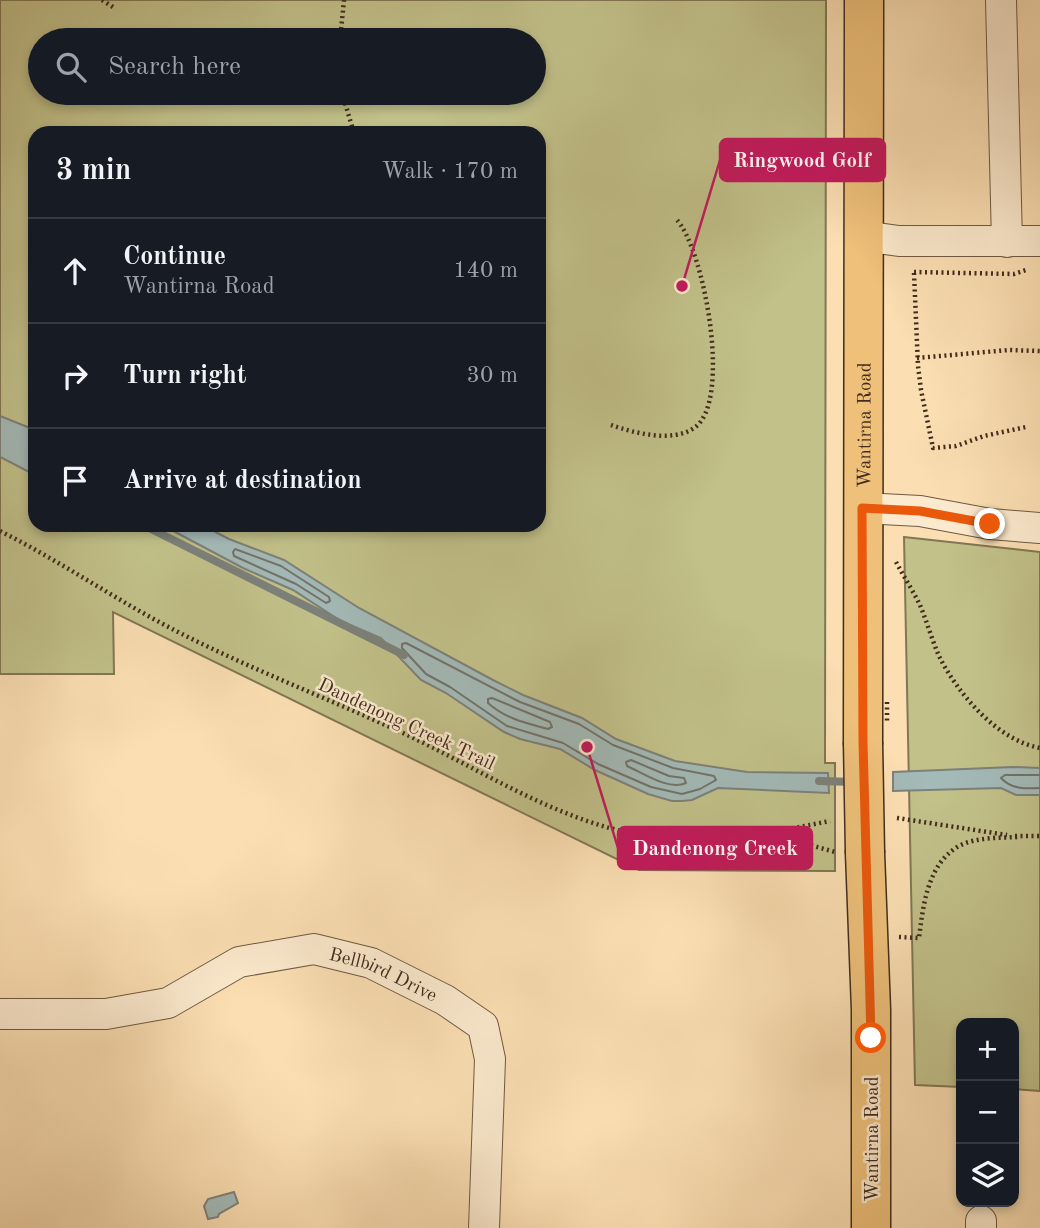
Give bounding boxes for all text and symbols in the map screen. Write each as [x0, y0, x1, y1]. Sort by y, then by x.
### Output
search box [28, 28, 546, 105]
icon: search [52, 48, 90, 86]
text: Search here [108, 54, 241, 80]
callout: Ringwood Golf [720, 139, 885, 181]
text: Ringwood Golf [733, 151, 873, 172]
text: 3 min [56, 156, 131, 186]
text: Walk · 170 m [382, 160, 518, 183]
text: Continue [123, 244, 226, 270]
icon: ahead [56, 252, 94, 290]
text: 140 m [453, 259, 518, 282]
text: Wantirna Road [123, 275, 275, 298]
icon: right [56, 357, 94, 395]
street label: Wantirna Road [856, 362, 876, 488]
text: Turn right [123, 363, 246, 389]
text: 30 m [467, 364, 518, 387]
icon: arrive [56, 462, 94, 500]
text: Arrive at destination [123, 468, 362, 494]
route end [974, 508, 1005, 539]
street label: Dandenong Creek Trail [315, 676, 497, 775]
callout: Dandenong Creek [618, 827, 812, 869]
text: Dandenong Creek [632, 839, 798, 860]
street label: Bellbird Drive [327, 946, 440, 1006]
map controls [956, 1018, 1019, 1207]
button: + [956, 1018, 1019, 1081]
route start [855, 1022, 886, 1053]
street label: Wantirna Road [864, 1076, 883, 1202]
button: − [956, 1081, 1019, 1144]
button: layers [956, 1144, 1019, 1207]

